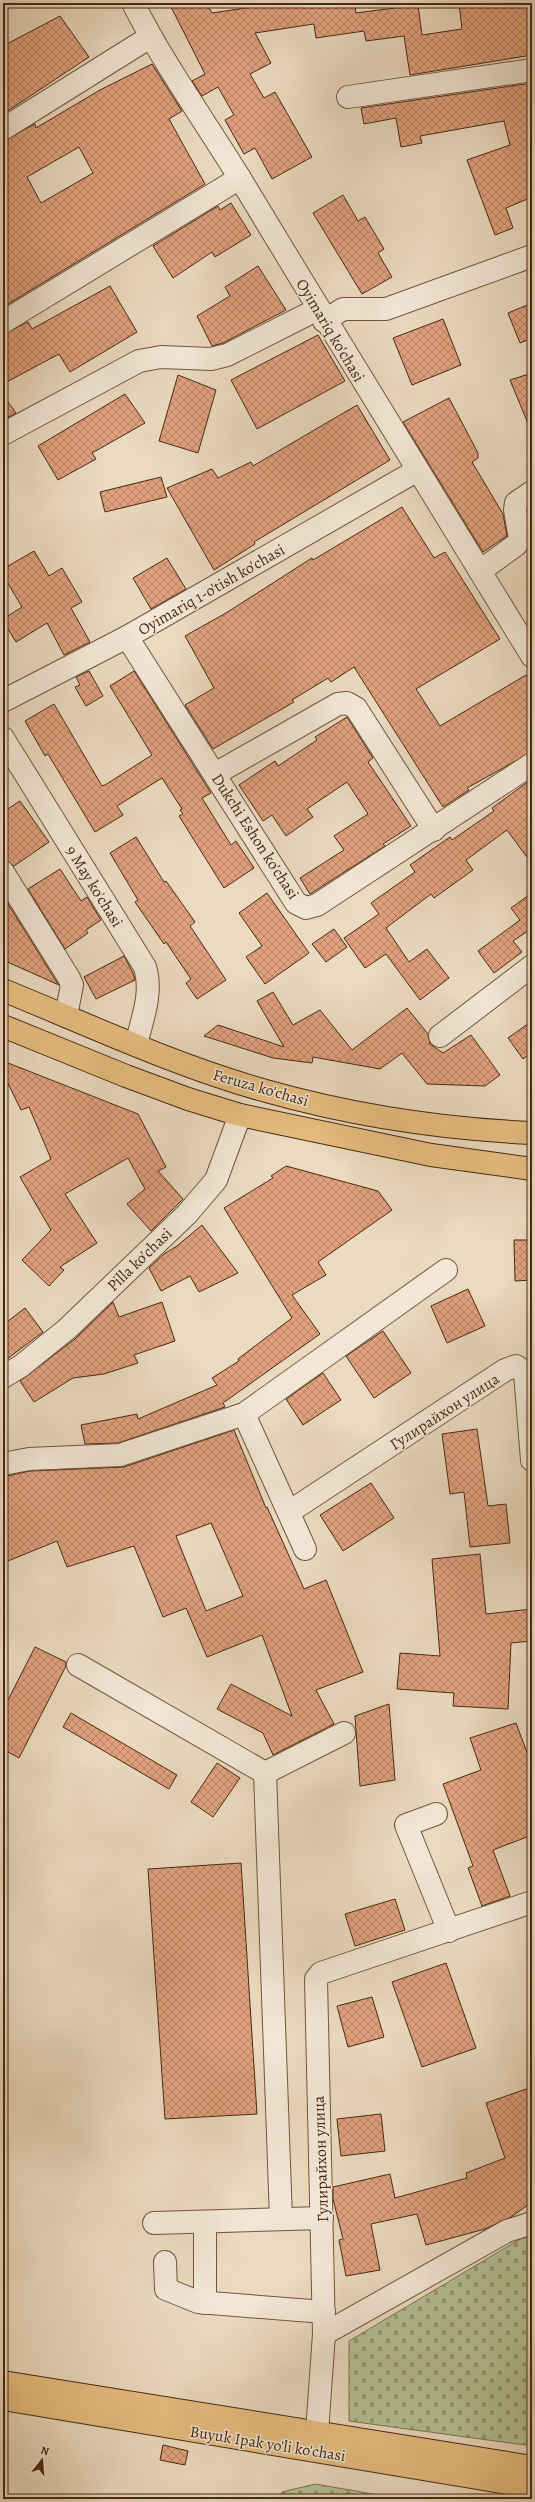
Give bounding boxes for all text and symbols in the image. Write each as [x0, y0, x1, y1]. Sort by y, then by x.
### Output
street label: Oyimariq ko'chasi [291, 275, 370, 386]
street label: Oyimariq 1-o'tish ko'chasi [134, 539, 289, 641]
street label: Dukchi Eshon ko'chasi [206, 769, 304, 904]
street label: 9 May ko'chasi [60, 841, 128, 932]
street label: Feruza ko'chasi [210, 1064, 311, 1112]
street label: Pilla ko'chasi [102, 1223, 177, 1296]
street label: Гулирайхон улица [385, 1368, 504, 1456]
street label: Гулирайхон улица [308, 2095, 334, 2223]
street label: Buyuk Ipak yo'li ko'chasi [188, 2421, 347, 2467]
north arrow [22, 2440, 62, 2480]
text: N [39, 2443, 51, 2459]

